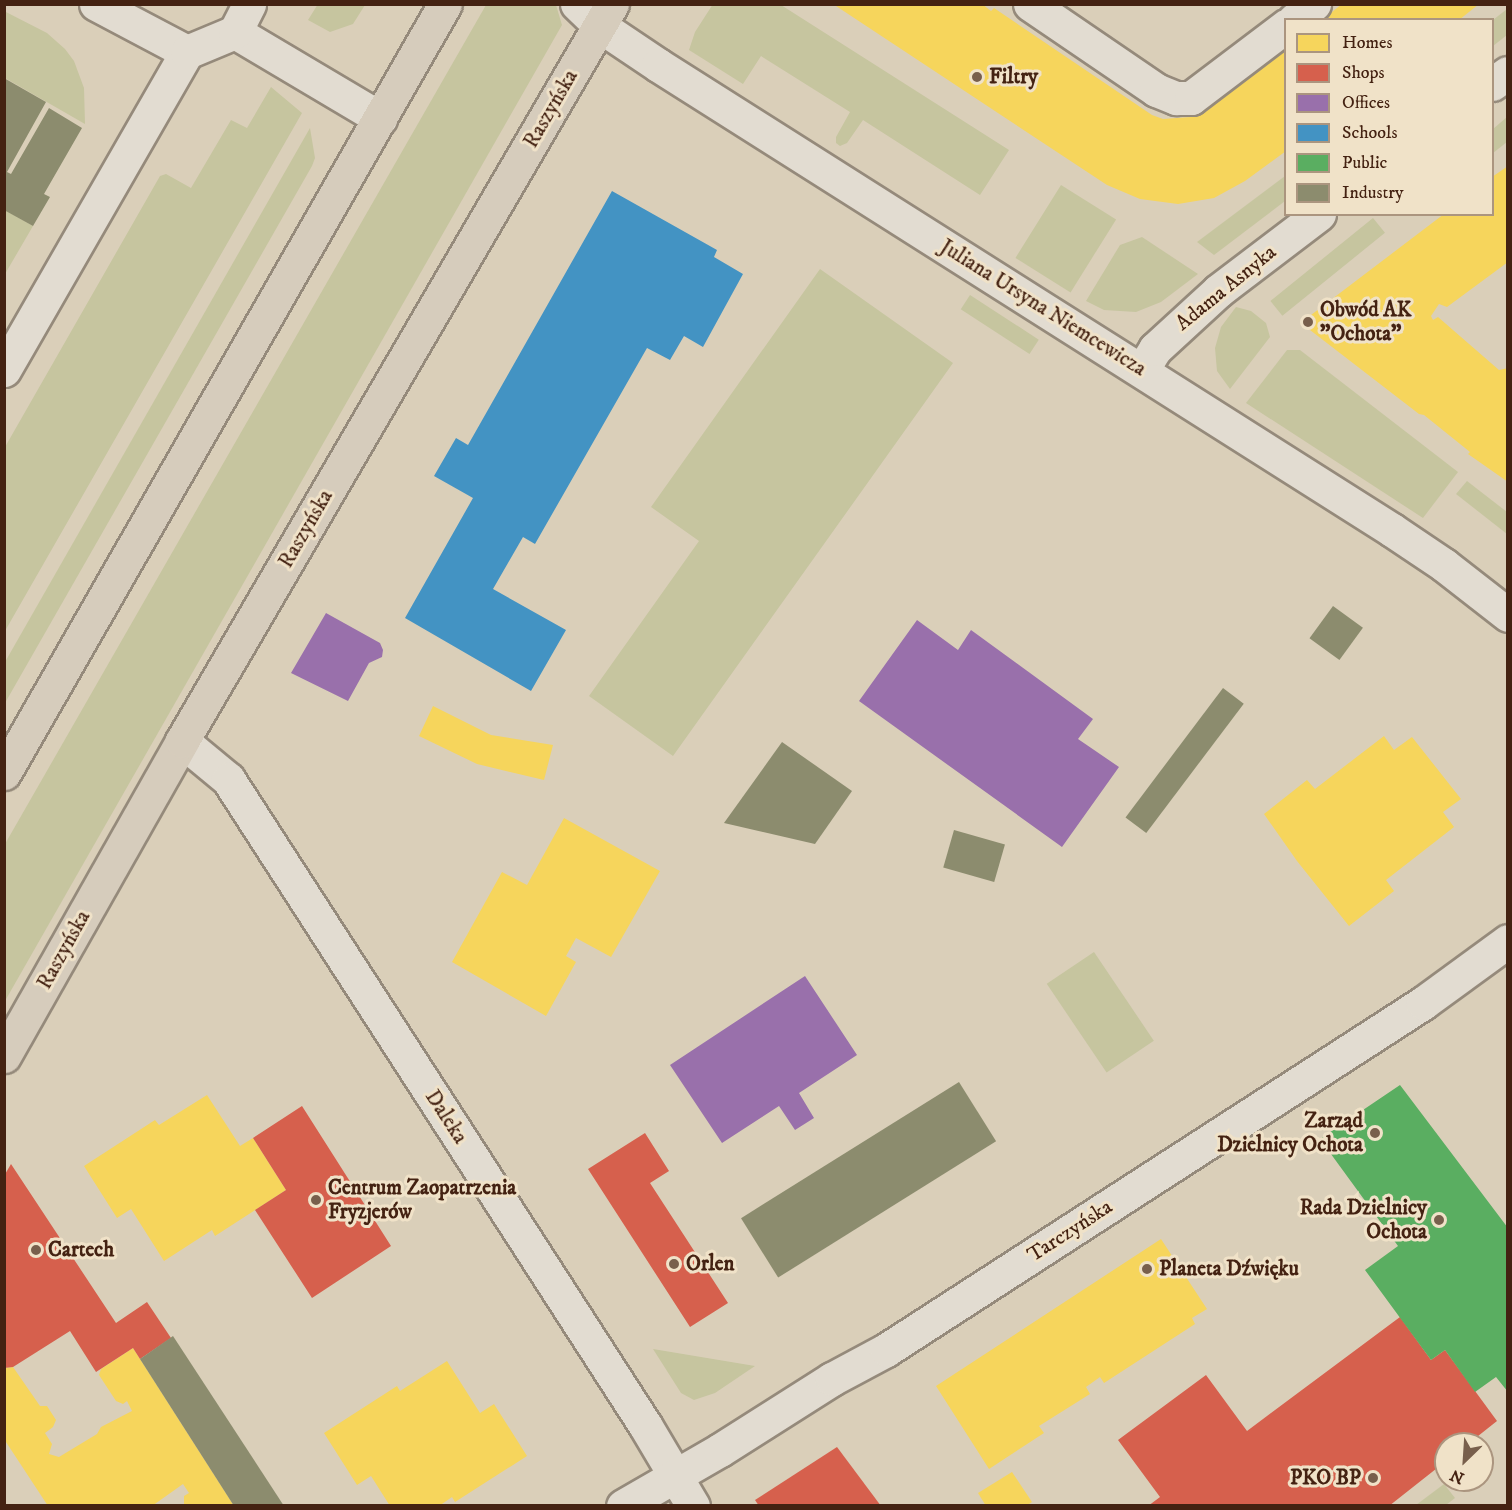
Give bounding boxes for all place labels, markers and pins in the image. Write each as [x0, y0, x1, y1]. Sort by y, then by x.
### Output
place label: Filtry [989, 64, 1038, 90]
marker: Filtry [970, 70, 984, 84]
place label: Obwód AK "Ochota" [1320, 297, 1411, 347]
marker: Obwód AK "Ochota" [1301, 315, 1315, 329]
place label: Zarząd Dzielnicy Ochota [1217, 1108, 1363, 1158]
marker: Zarząd Dzielnicy Ochota [1368, 1126, 1382, 1140]
place label: Centrum Zaopatrzenia Fryzjerów [328, 1175, 516, 1225]
marker: Centrum Zaopatrzenia Fryzjerów [309, 1193, 323, 1207]
place label: Rada Dzielnicy Ochota [1300, 1195, 1427, 1245]
marker: Rada Dzielnicy Ochota [1432, 1213, 1446, 1227]
place label: Cartech [48, 1237, 114, 1263]
marker: Cartech [29, 1243, 43, 1257]
place label: Orlen [686, 1251, 734, 1277]
place label: Planeta Dźwięku [1159, 1256, 1299, 1282]
marker: Orlen [667, 1257, 681, 1271]
marker: Planeta Dźwięku [1140, 1262, 1154, 1276]
place label: PKO BP [1290, 1465, 1361, 1491]
marker: PKO BP [1366, 1471, 1380, 1485]

